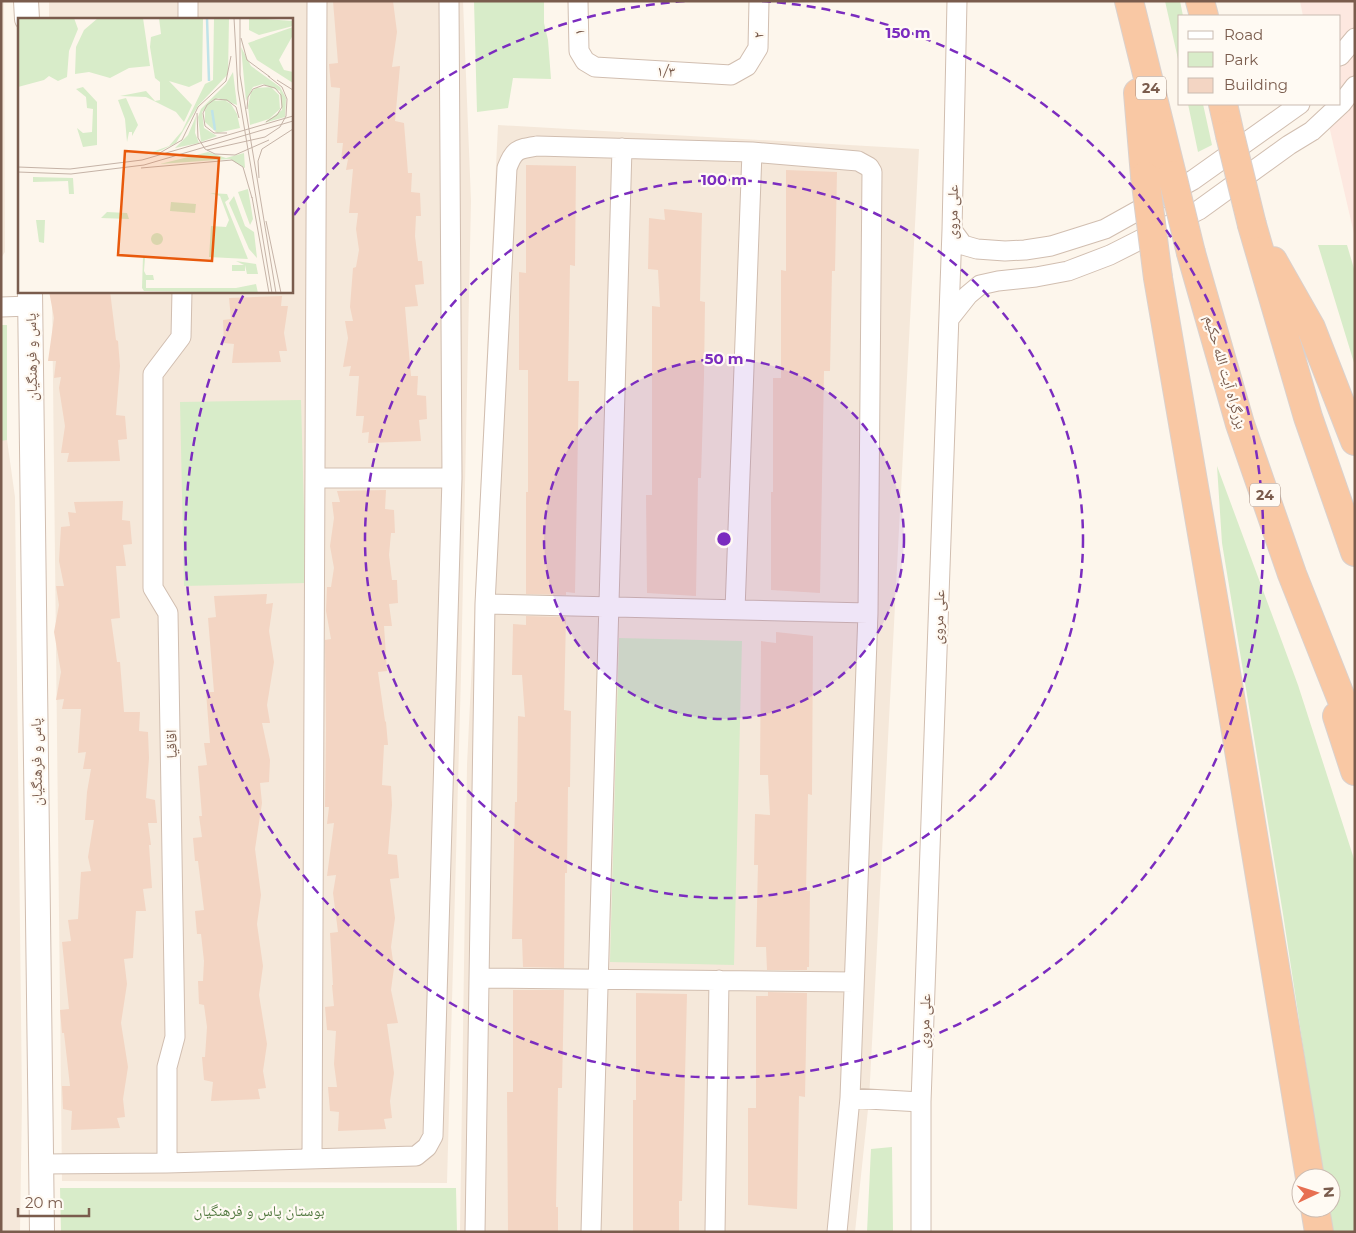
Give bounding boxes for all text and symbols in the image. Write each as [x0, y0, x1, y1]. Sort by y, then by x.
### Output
legend [1178, 15, 1341, 105]
inset map [18, 18, 292, 292]
text: 150 m [886, 23, 930, 42]
text: Road [1224, 25, 1263, 44]
street label: ۱ [569, 28, 589, 36]
street label: ۲ [748, 31, 768, 39]
text: Park [1224, 50, 1258, 69]
street label: ۱/۳ [656, 61, 676, 81]
text: Building [1224, 75, 1288, 94]
road number: 24 [1136, 76, 1166, 100]
text: 100 m [701, 170, 747, 189]
street label: علی مروی [942, 184, 963, 240]
street label: پاس و فرهنگیان [21, 313, 42, 401]
street label: بزرگراه آیت الله حکیم [1200, 313, 1251, 431]
text: 50 m [704, 349, 744, 368]
road number: 24 [1250, 484, 1280, 506]
centre of rings [715, 530, 733, 548]
street label: علی مروی [928, 589, 949, 645]
street label: پاس و فرهنگیان [26, 718, 47, 806]
street label: اقاقیا [161, 729, 181, 759]
street label: علی مروی [914, 993, 935, 1049]
north arrow [1291, 1168, 1341, 1218]
scale bar [18, 1186, 89, 1218]
text: N [1320, 1186, 1338, 1198]
text: 20 m [25, 1193, 63, 1212]
park label: بوستان پاس و فرهنگیان [193, 1201, 325, 1221]

